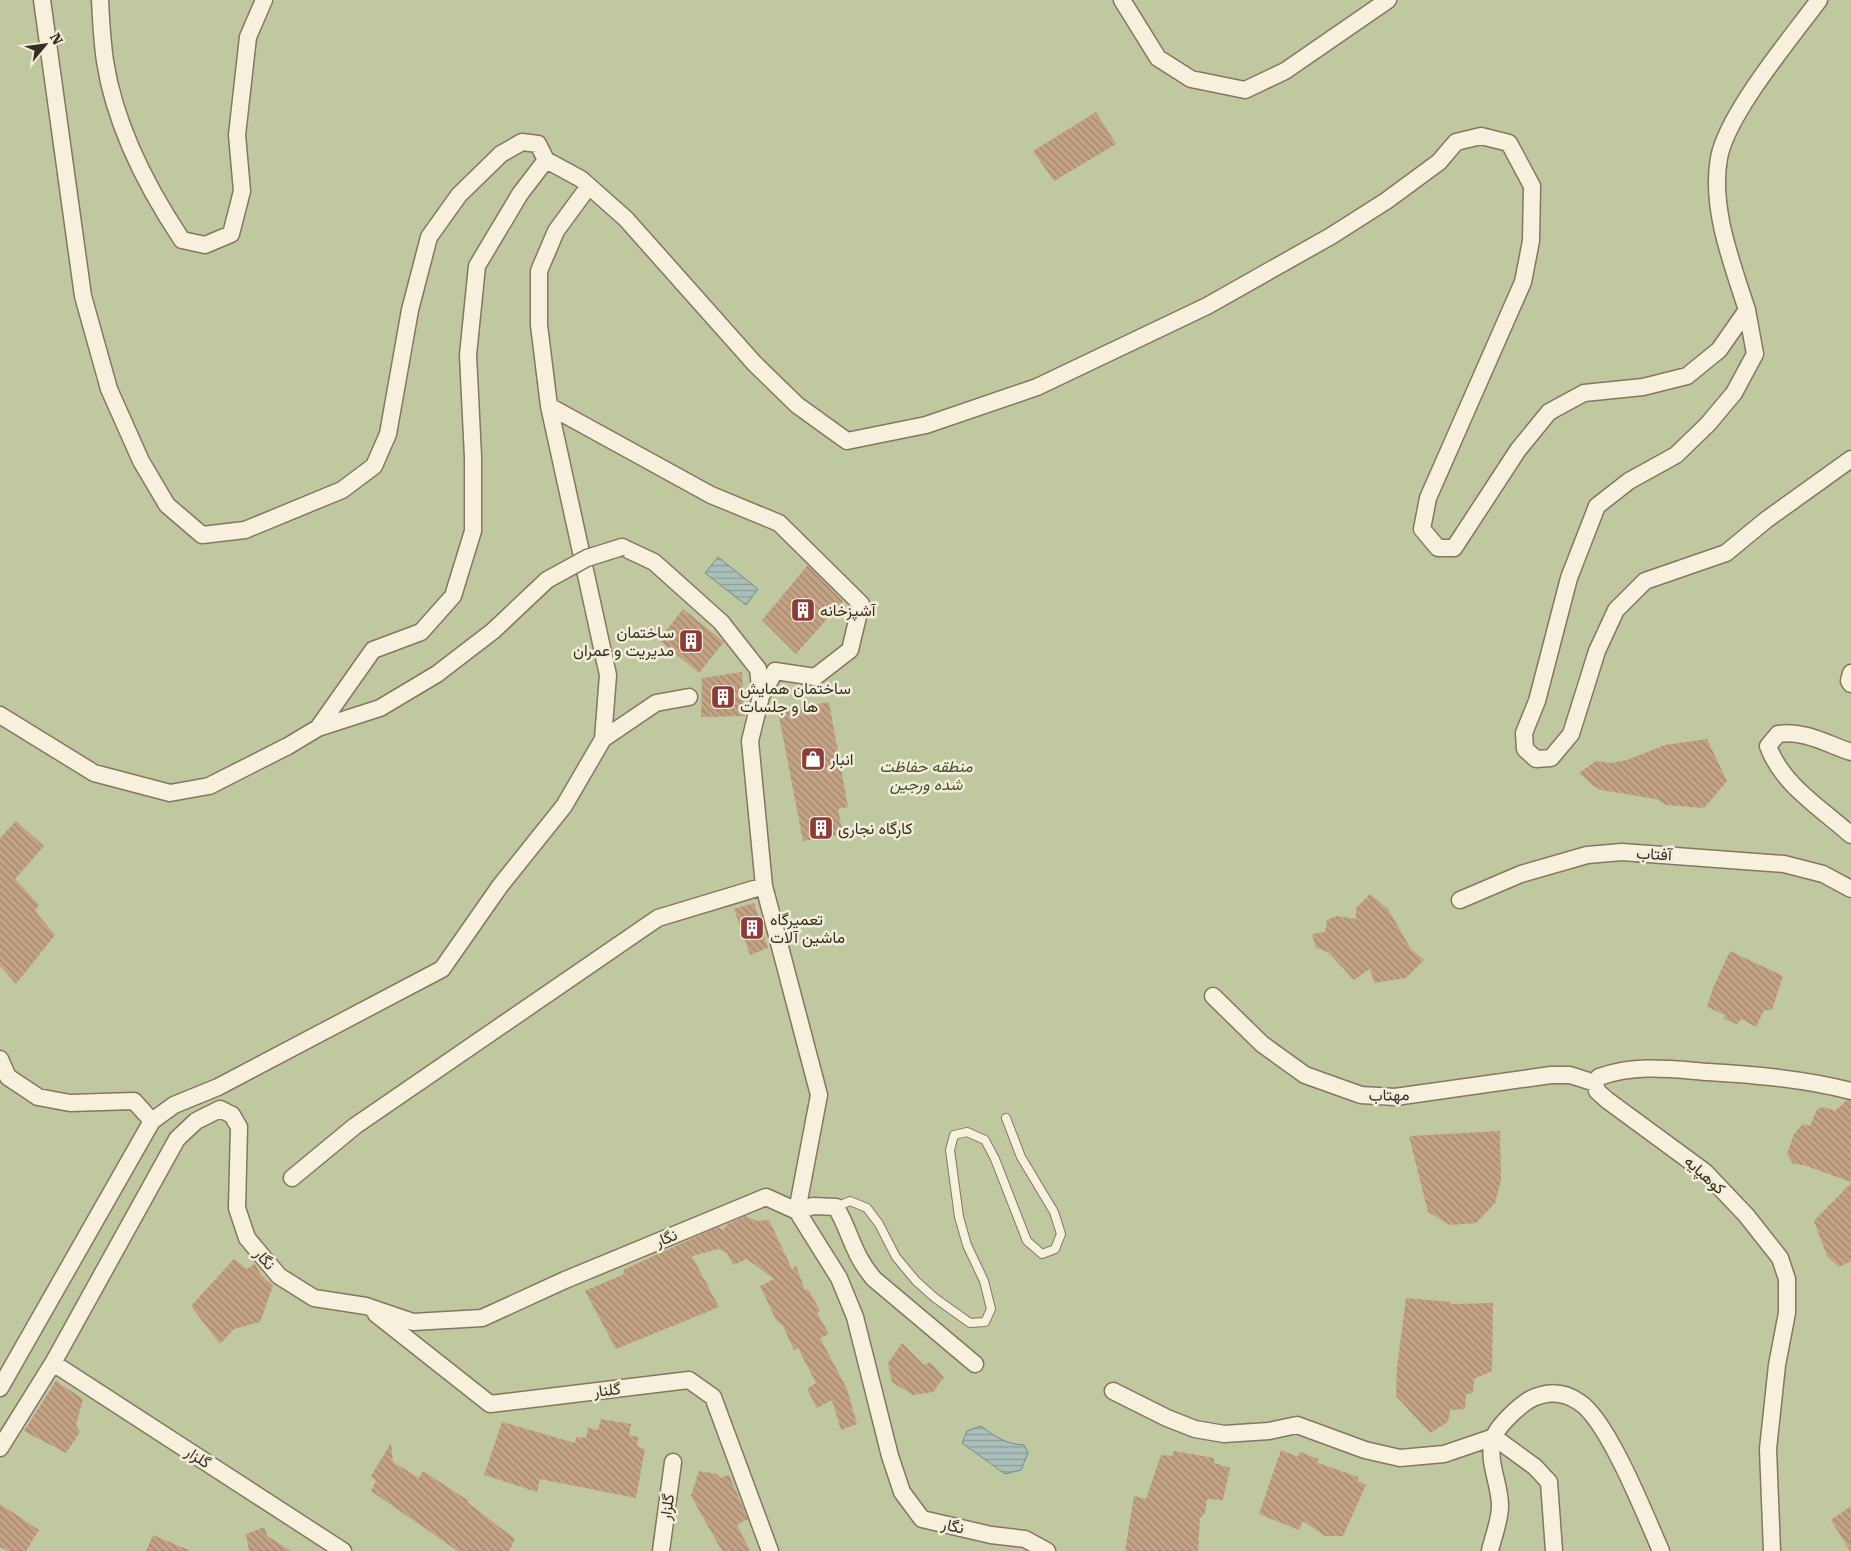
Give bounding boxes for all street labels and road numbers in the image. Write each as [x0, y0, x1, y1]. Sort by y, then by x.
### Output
street label: آفتاب [1636, 844, 1673, 864]
street label: مهتاب [1368, 1085, 1410, 1106]
street label: کوهپایه [1679, 1152, 1729, 1200]
street label: نگار [651, 1225, 680, 1252]
street label: نگار [249, 1244, 279, 1274]
street label: گلنار [591, 1379, 622, 1402]
street label: گلزار [180, 1441, 214, 1473]
street label: گلزار [656, 1493, 679, 1523]
street label: نگار [939, 1514, 966, 1539]

